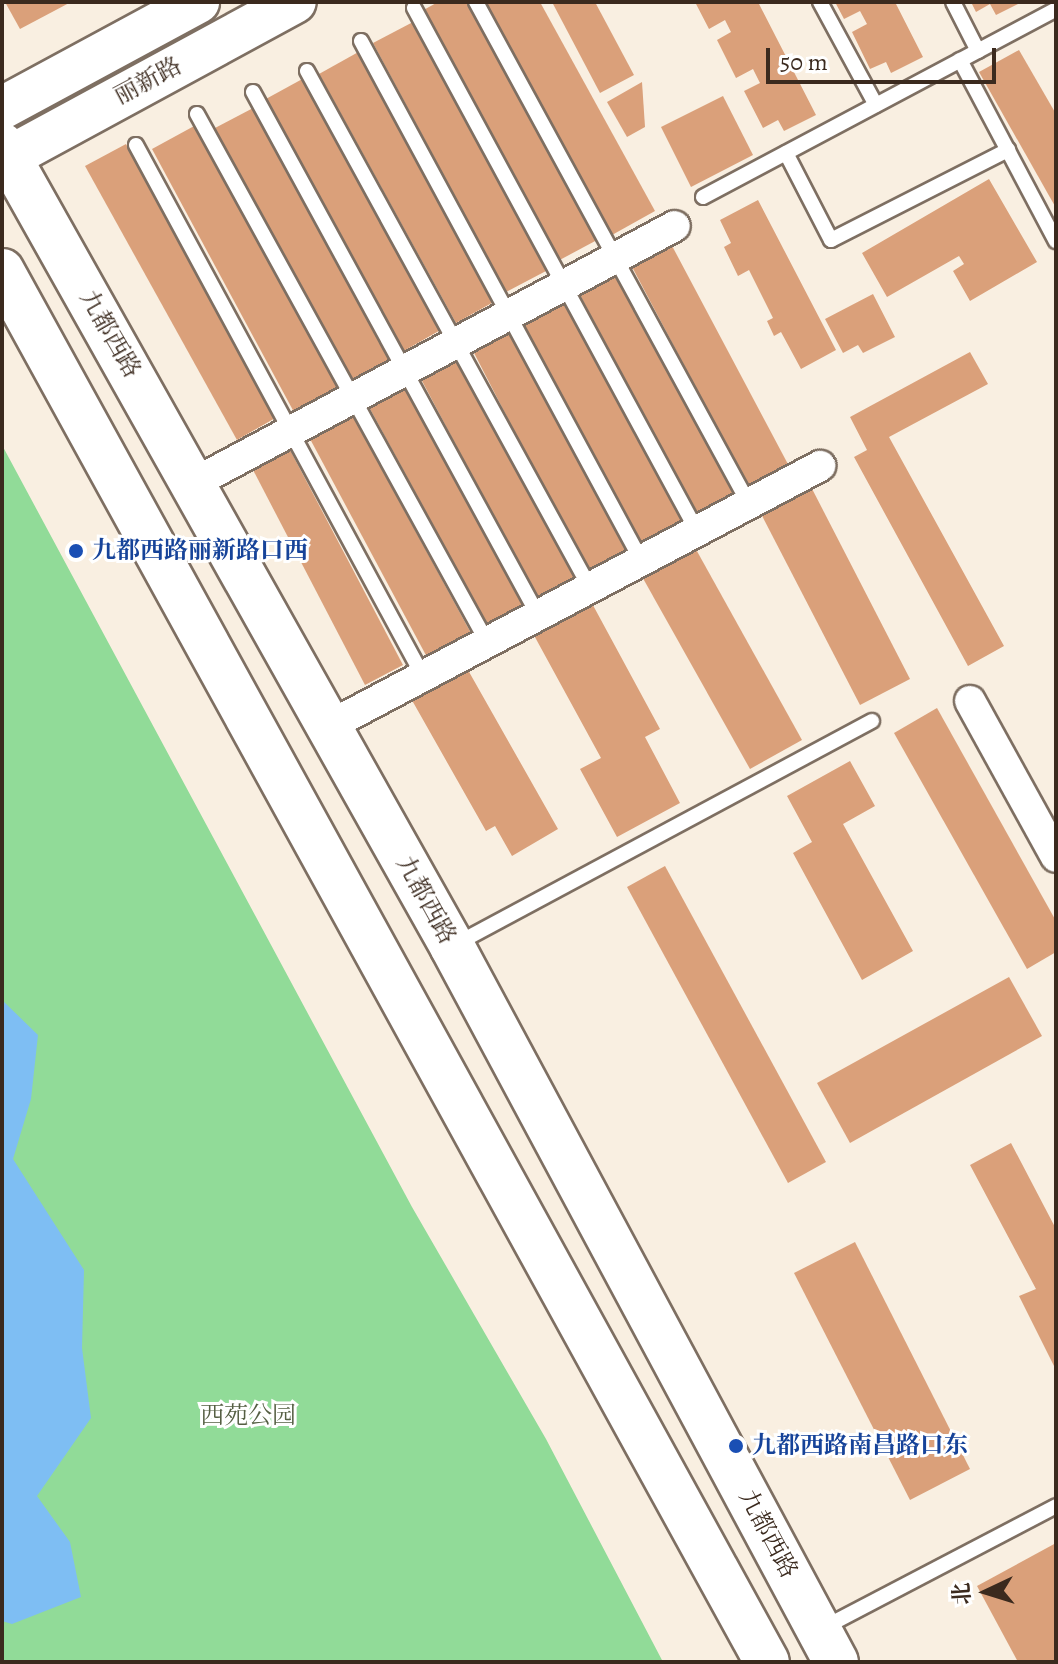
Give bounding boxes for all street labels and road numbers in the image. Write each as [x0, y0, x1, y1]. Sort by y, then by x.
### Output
street label: 丽新路 [109, 51, 187, 111]
street label: 九都西路 [74, 285, 146, 383]
street label: 九都西路 [390, 851, 462, 949]
street label: 九都西路 [733, 1485, 803, 1583]

